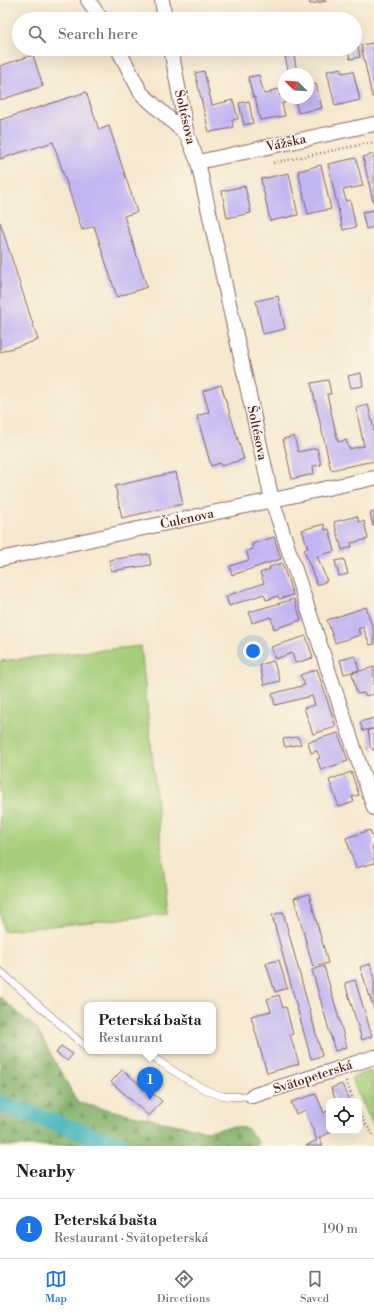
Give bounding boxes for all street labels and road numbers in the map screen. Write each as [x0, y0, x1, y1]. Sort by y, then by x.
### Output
street label: Šoltésova [171, 88, 200, 146]
street label: Vážska [264, 131, 308, 155]
street label: Šoltésova [243, 404, 272, 462]
street label: Čulenova [158, 504, 216, 532]
street label: Svätopeterská [271, 1057, 355, 1097]

